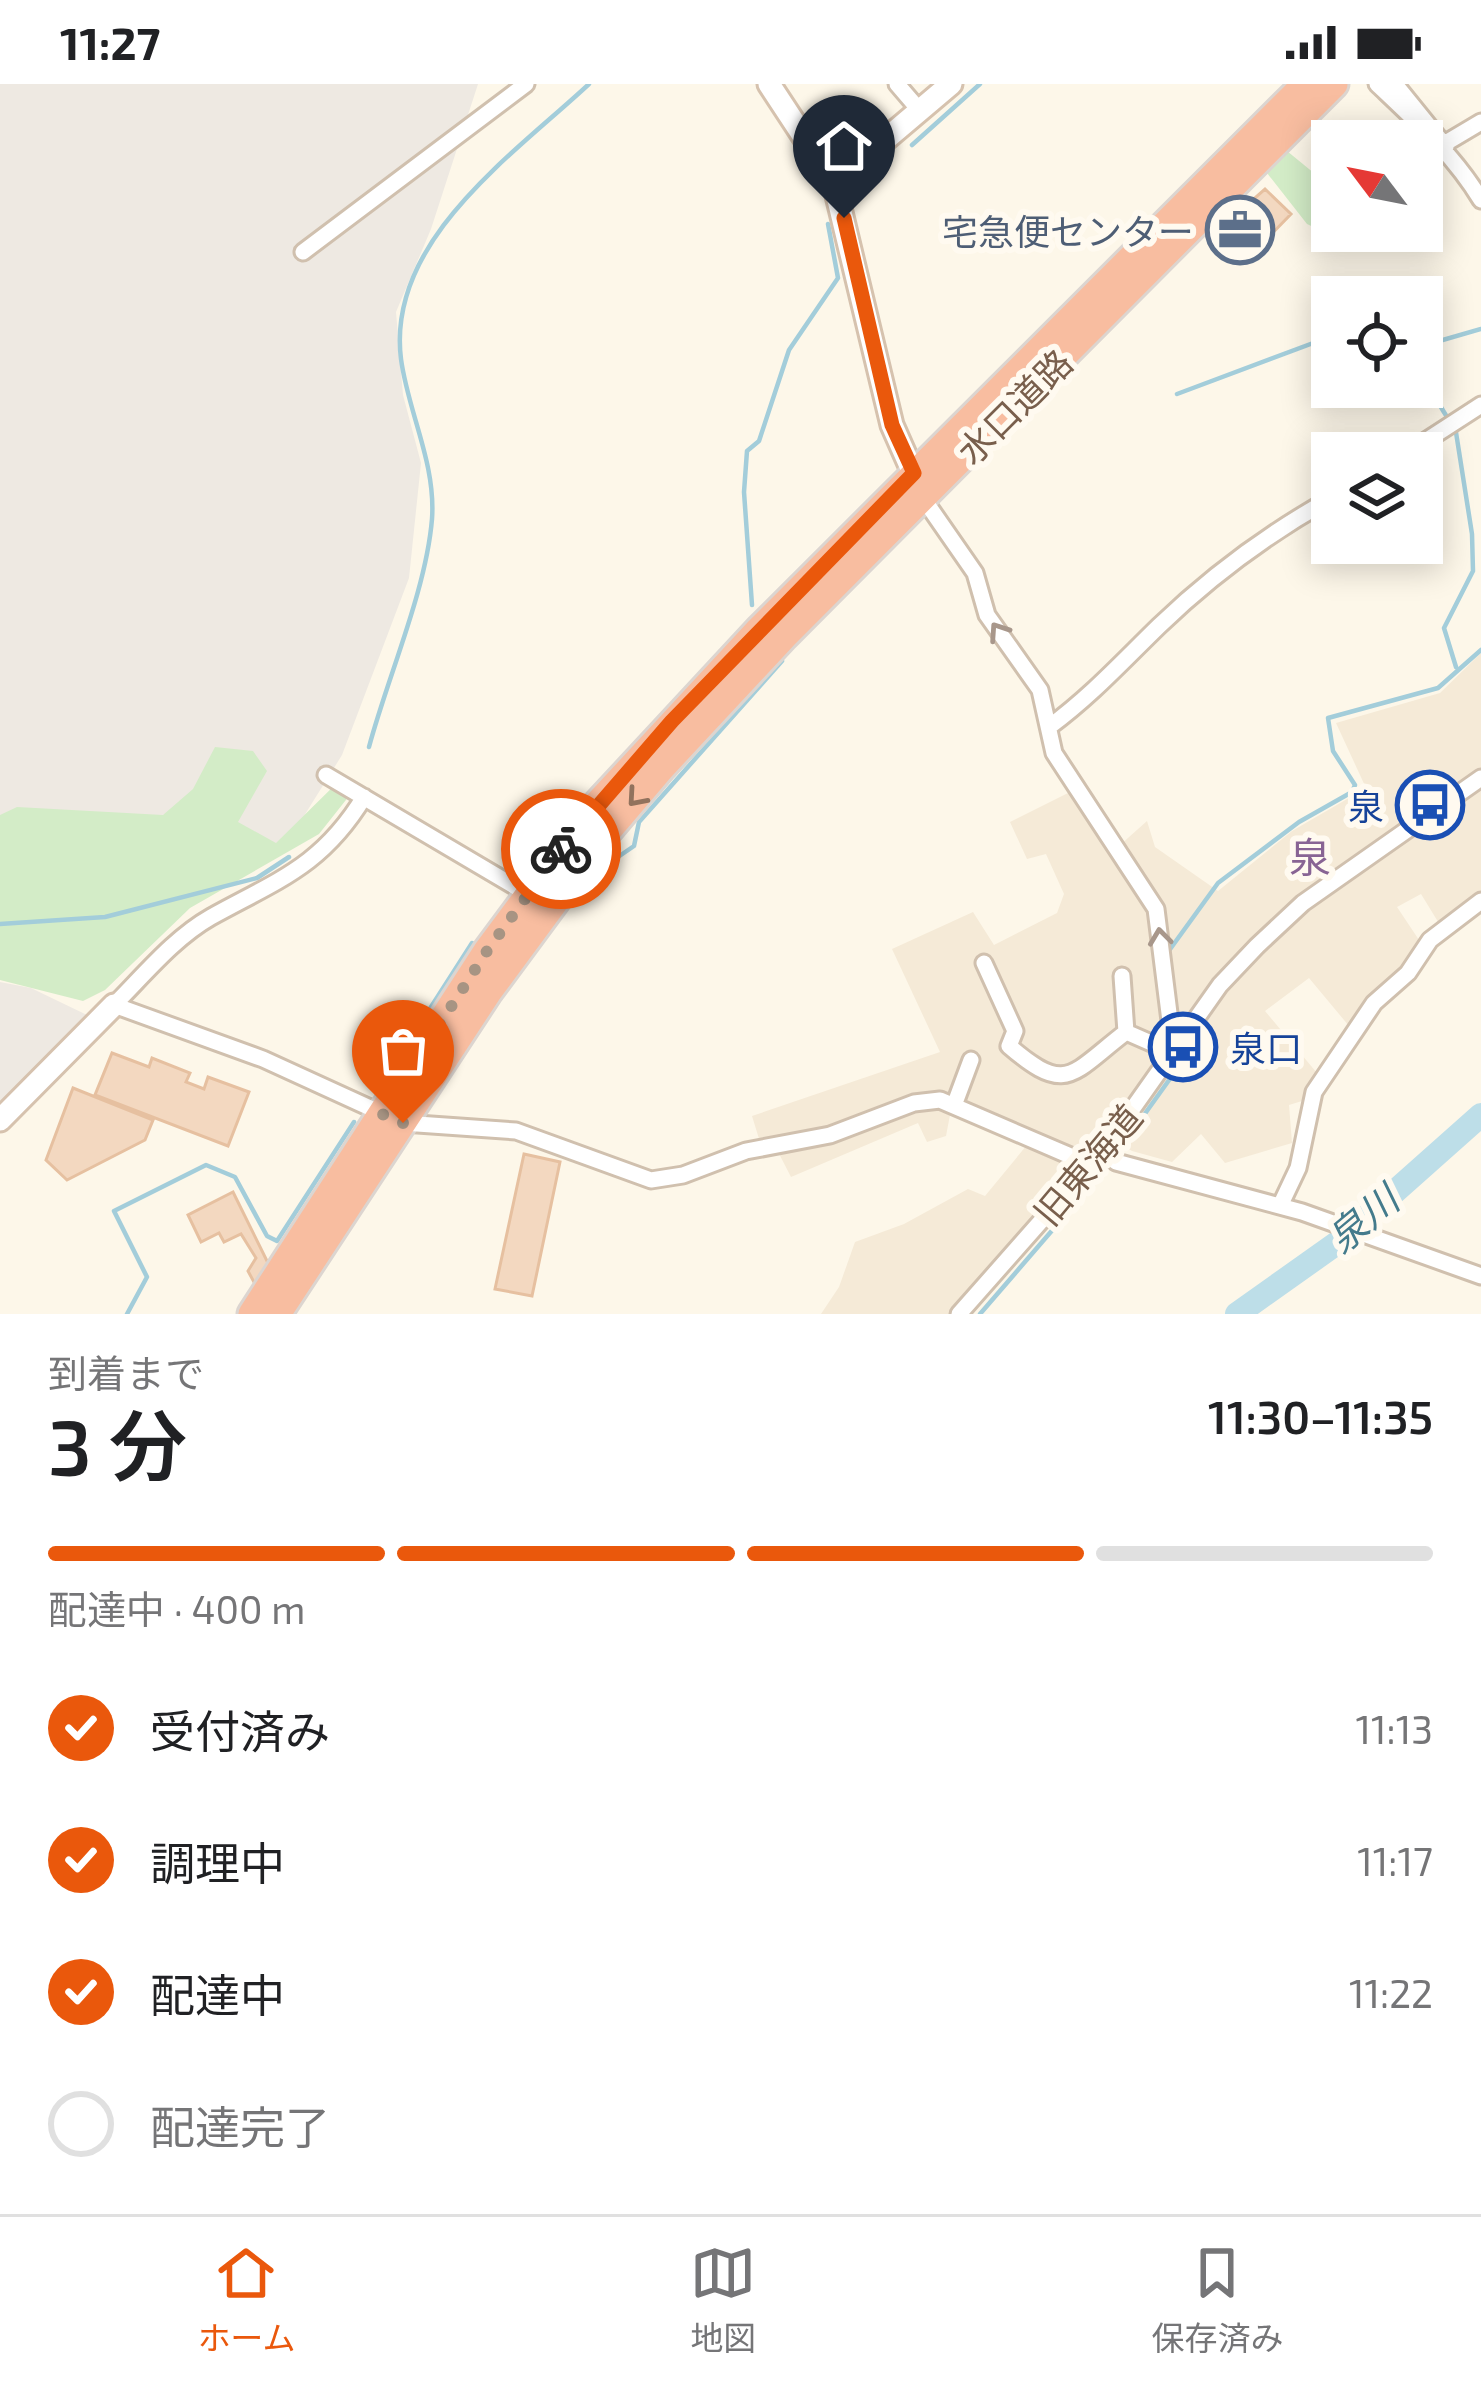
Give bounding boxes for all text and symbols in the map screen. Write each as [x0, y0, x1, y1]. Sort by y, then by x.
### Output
text: 11:27 [60, 15, 160, 69]
pin [793, 95, 895, 218]
icon: home [811, 113, 877, 179]
north arrow [1311, 120, 1443, 252]
map controls [1311, 120, 1443, 564]
office icon: 宅急便センター [1205, 195, 1275, 265]
place label: 宅急便センター [942, 209, 1194, 252]
button: locate [1311, 276, 1443, 408]
street label: 水口道路 [948, 340, 1080, 472]
button: layers [1311, 432, 1443, 564]
one-way arrow [991, 622, 1013, 644]
bus stop icon: 泉 [1395, 770, 1465, 840]
one-way arrow [628, 784, 650, 806]
place label: 泉 [1348, 784, 1384, 827]
courier [501, 789, 621, 909]
icon: bike [528, 816, 594, 882]
district label: 泉 [1289, 831, 1331, 881]
one-way arrow [1148, 927, 1174, 946]
pin [352, 1000, 454, 1123]
bus stop icon: 泉口 [1148, 1012, 1218, 1082]
icon: bag [370, 1018, 436, 1084]
place label: 泉口 [1230, 1026, 1302, 1069]
street label: 旧東海道 [1024, 1095, 1150, 1233]
water label: 泉川 [1317, 1172, 1410, 1261]
text: 到着まで [48, 1349, 204, 1396]
text: 11:30–11:35 [1208, 1389, 1433, 1443]
text: 3 分 [48, 1397, 187, 1491]
text: 配達中 · 400 m [48, 1585, 305, 1632]
icon: check [48, 1695, 114, 1761]
text: 受付済み [150, 1703, 330, 1757]
text: 11:13 [1356, 1705, 1433, 1752]
icon: check [48, 1827, 114, 1893]
text: 調理中 [150, 1835, 285, 1889]
text: 11:17 [1357, 1837, 1433, 1884]
icon: check [48, 1959, 114, 2025]
text: 配達中 [150, 1967, 285, 2021]
text: 11:22 [1349, 1969, 1433, 2016]
text: 配達完了 [150, 2099, 330, 2153]
tab: ホーム [197, 2240, 296, 2360]
tab: 地図 [690, 2240, 756, 2360]
tab: 保存済み [1151, 2240, 1283, 2360]

